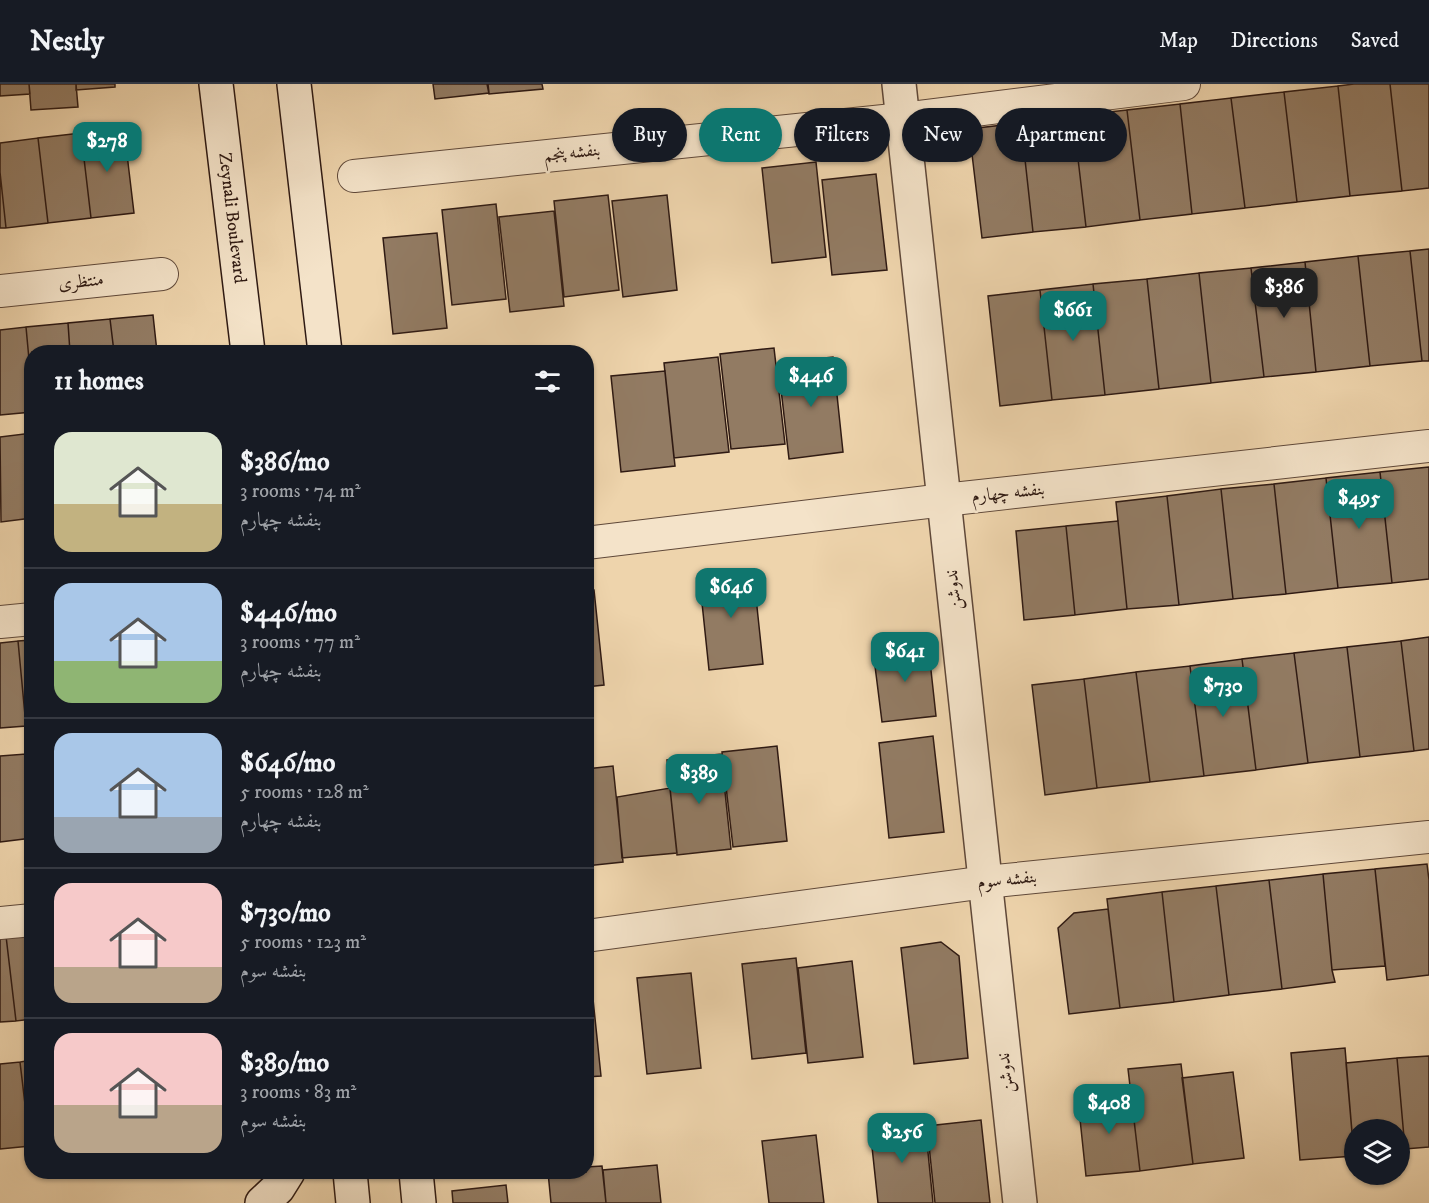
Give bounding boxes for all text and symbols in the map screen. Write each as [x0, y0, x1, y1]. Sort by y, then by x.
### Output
text: Nestly [30, 24, 104, 59]
text: Map [1159, 28, 1198, 54]
text: Directions [1231, 28, 1318, 54]
text: Saved [1351, 28, 1399, 54]
chip: Buy [612, 108, 687, 162]
chip: Rent [699, 108, 782, 162]
chip: Filters [794, 108, 890, 162]
chip: New [902, 108, 983, 162]
chip: Apartment [995, 108, 1127, 162]
pin: $278 [71, 122, 143, 173]
text: $278 [87, 129, 127, 154]
street label: بنفشه پنجم [543, 139, 602, 172]
street label: Zeynali Boulevard [213, 151, 251, 285]
pin: $386 [1248, 268, 1320, 319]
street label: منتظری [57, 269, 105, 295]
text: $386 [1265, 275, 1303, 300]
pin: $661 [1037, 291, 1109, 342]
text: $661 [1054, 298, 1092, 323]
pin: $446 [775, 357, 847, 408]
text: $446 [789, 364, 833, 389]
text: 11 homes [54, 365, 144, 398]
icon: filters [531, 365, 564, 398]
text: $386/mo [240, 446, 330, 479]
icon: home [102, 456, 174, 528]
street label: بنفشه چهارم [970, 478, 1046, 512]
text: 3 rooms · 74 m² [240, 479, 361, 504]
pin: $495 [1323, 479, 1395, 530]
text: $495 [1338, 486, 1380, 511]
text: بنفشه چهارم [240, 508, 322, 533]
pin: $646 [695, 568, 767, 619]
street label: ندوشن [941, 569, 967, 611]
text: $646 [709, 575, 753, 600]
text: $446/mo [240, 597, 337, 630]
icon: home [102, 607, 174, 679]
text: 3 rooms · 77 m² [240, 630, 360, 655]
pin: $641 [869, 632, 941, 683]
text: $641 [885, 639, 925, 664]
text: بنفشه چهارم [240, 659, 322, 684]
pin: $730 [1187, 667, 1259, 718]
text: $730 [1203, 674, 1243, 699]
text: $646/mo [240, 747, 335, 780]
pin: $389 [663, 754, 735, 805]
icon: home [102, 757, 174, 829]
text: $389 [680, 761, 718, 786]
text: 5 rooms · 128 m² [240, 780, 369, 805]
text: بنفشه چهارم [240, 809, 322, 834]
street label: بنفشه سوم [976, 866, 1038, 898]
text: $730/mo [240, 897, 331, 930]
icon: home [102, 907, 174, 979]
text: 5 rooms · 123 m² [240, 930, 366, 955]
text: بنفشه سوم [240, 959, 306, 984]
text: $389/mo [240, 1047, 329, 1080]
street label: ندوشن [993, 1052, 1019, 1094]
icon: home [102, 1057, 174, 1129]
text: 3 rooms · 83 m² [240, 1080, 356, 1105]
pin: $408 [1073, 1084, 1145, 1135]
text: $408 [1087, 1091, 1131, 1116]
text: بنفشه سوم [240, 1109, 306, 1134]
pin: $256 [866, 1113, 938, 1164]
map controls [1344, 1119, 1410, 1185]
button: layers [1344, 1119, 1410, 1185]
text: $256 [882, 1120, 922, 1145]

